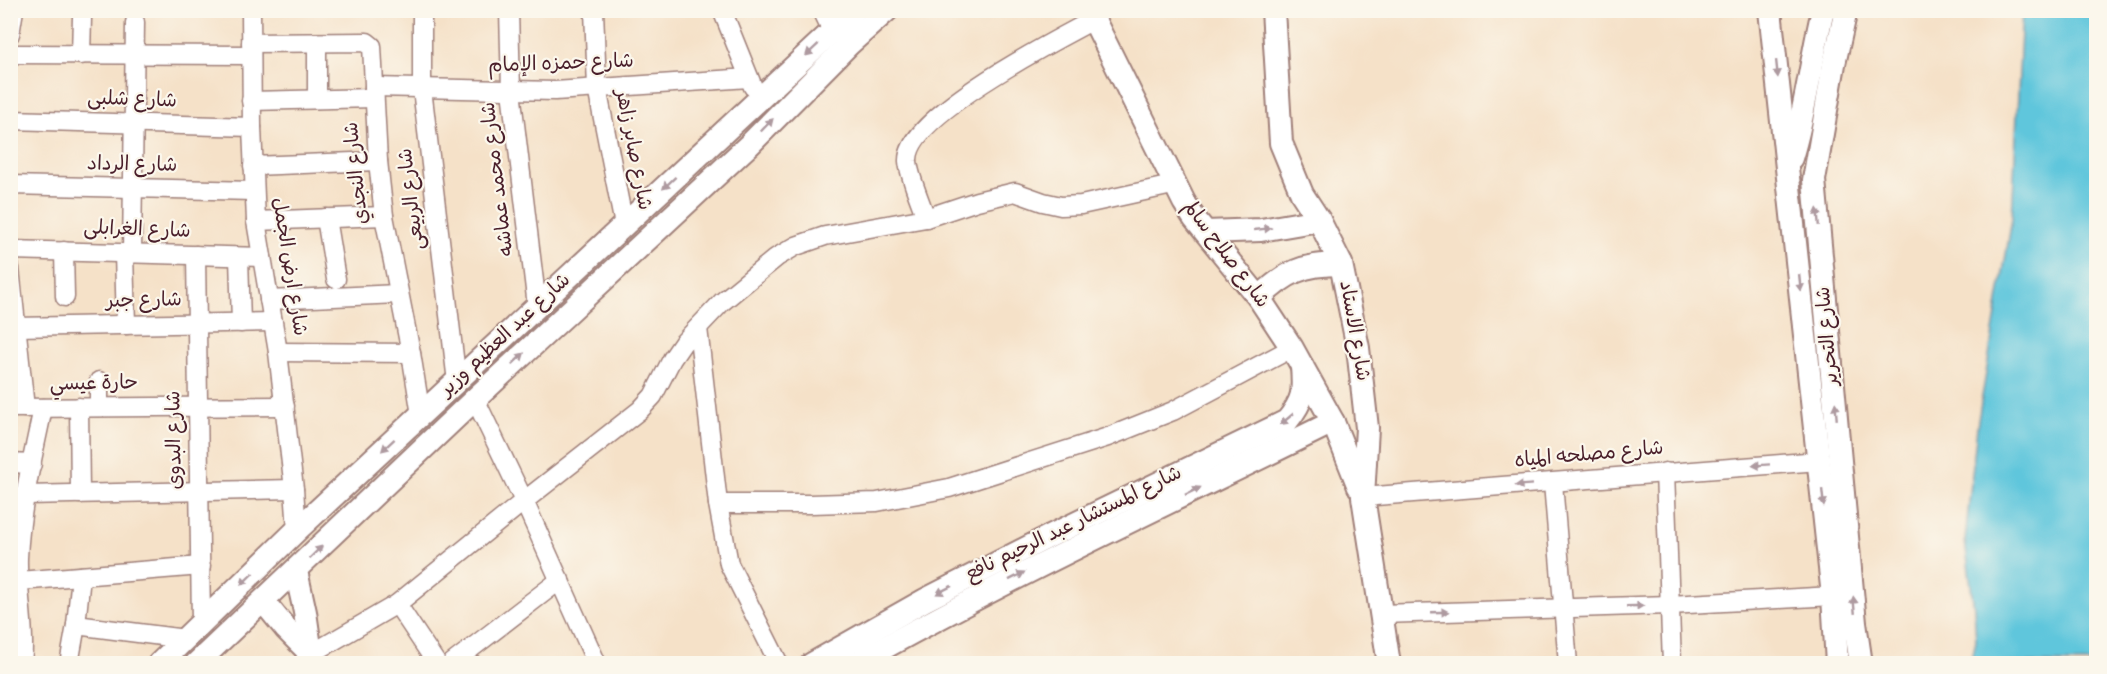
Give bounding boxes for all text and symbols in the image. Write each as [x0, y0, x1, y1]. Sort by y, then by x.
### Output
one-way arrow [804, 43, 819, 57]
street label: شارع حمزه الإمام [488, 48, 634, 82]
one-way arrow [1772, 59, 1782, 78]
street label: شارع شلبى [87, 85, 177, 117]
street label: شارع صابر زاهر [606, 85, 657, 213]
street label: شارع محمد عماشه [476, 100, 522, 258]
one-way arrow [760, 118, 774, 133]
street label: شارع النجدي [339, 120, 377, 226]
street label: شارع الربيعى [393, 146, 433, 252]
street label: شارع الرداد [87, 151, 177, 181]
one-way arrow [662, 176, 677, 189]
street label: شارع صلاح سالم [1175, 195, 1275, 315]
street label: شارع ارض الجمل [263, 196, 313, 338]
one-way arrow [1813, 208, 1823, 227]
street label: شارع الغرابلى [83, 215, 191, 247]
one-way arrow [1254, 224, 1273, 234]
street label: شارع عبد العظيم وزير [433, 268, 578, 406]
one-way arrow [1795, 274, 1805, 293]
street label: شارع الاستاد [1330, 279, 1376, 383]
street label: شارع التحرير [1811, 285, 1847, 389]
street label: شارع جبر [104, 287, 182, 317]
one-way arrow [510, 353, 524, 367]
street label: حارة عيسي [50, 370, 138, 401]
street label: شارع البدوى [161, 390, 191, 490]
one-way arrow [1831, 402, 1841, 421]
one-way arrow [1279, 412, 1294, 425]
street label: شارع مصلحه المياه [1513, 436, 1665, 476]
one-way arrow [381, 438, 396, 452]
street label: شارع المستشار عبد الرحيم نافع [961, 460, 1187, 590]
one-way arrow [1751, 460, 1770, 470]
one-way arrow [1515, 480, 1534, 490]
one-way arrow [1184, 486, 1201, 496]
one-way arrow [1818, 489, 1828, 508]
one-way arrow [308, 545, 323, 559]
one-way arrow [239, 572, 254, 586]
one-way arrow [1009, 572, 1026, 581]
one-way arrow [935, 585, 952, 595]
one-way arrow [1849, 596, 1859, 615]
one-way arrow [1625, 601, 1644, 610]
one-way arrow [1430, 607, 1449, 617]

